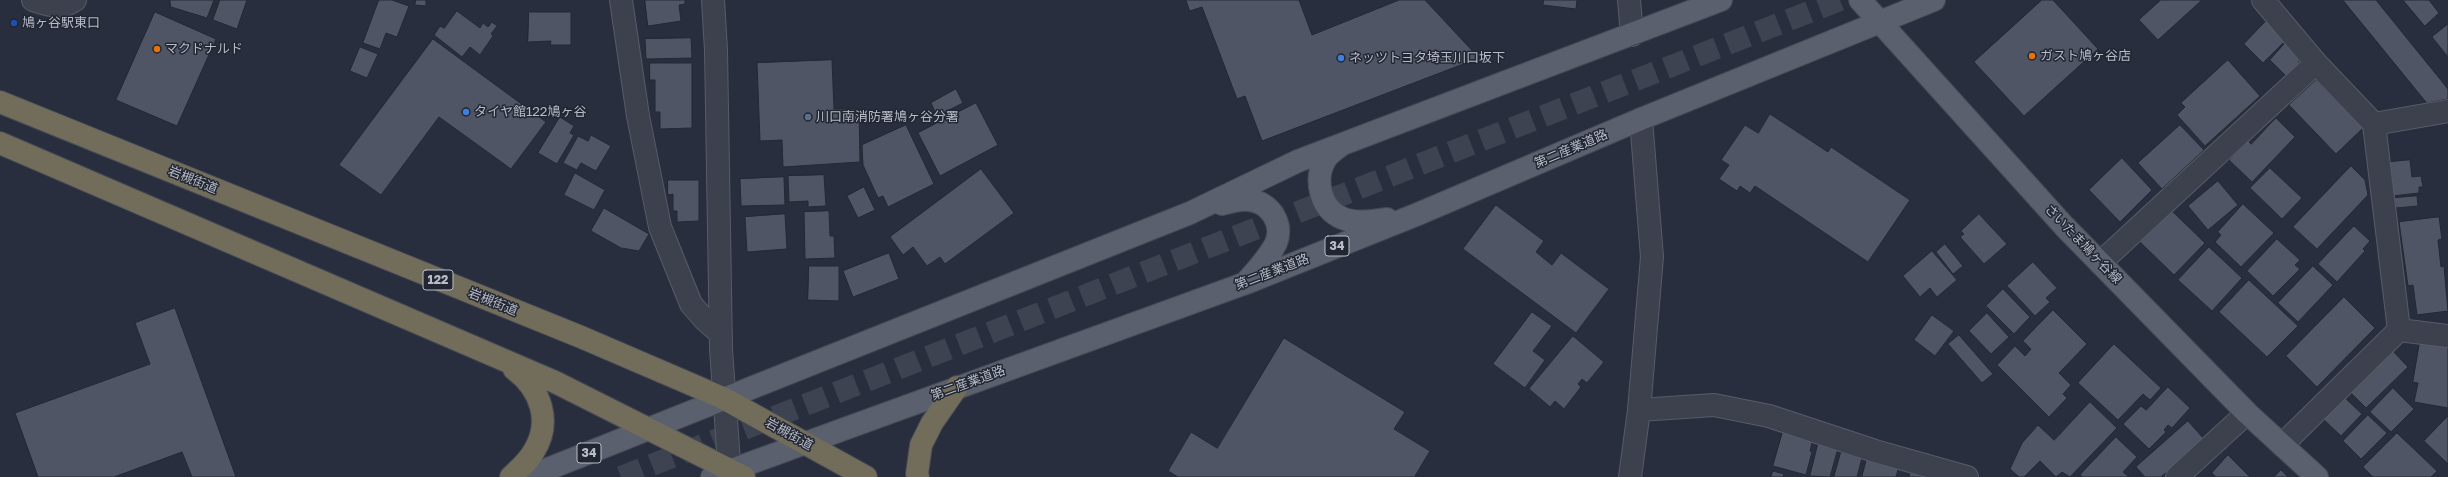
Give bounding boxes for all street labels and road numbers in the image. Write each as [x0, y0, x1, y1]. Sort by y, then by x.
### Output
street label: 第二産業道路 [1532, 127, 1610, 171]
street label: 岩槻街道 [166, 163, 220, 197]
street label: さいたま鳩ヶ谷線 [2041, 201, 2125, 287]
road number: 34 [1325, 236, 1349, 256]
street label: 第二産業道路 [1233, 251, 1311, 293]
road number: 122 [423, 270, 453, 290]
street label: 岩槻街道 [466, 285, 520, 319]
street label: 第二産業道路 [929, 362, 1007, 404]
street label: 岩槻街道 [762, 415, 816, 453]
road number: 34 [577, 443, 601, 463]

